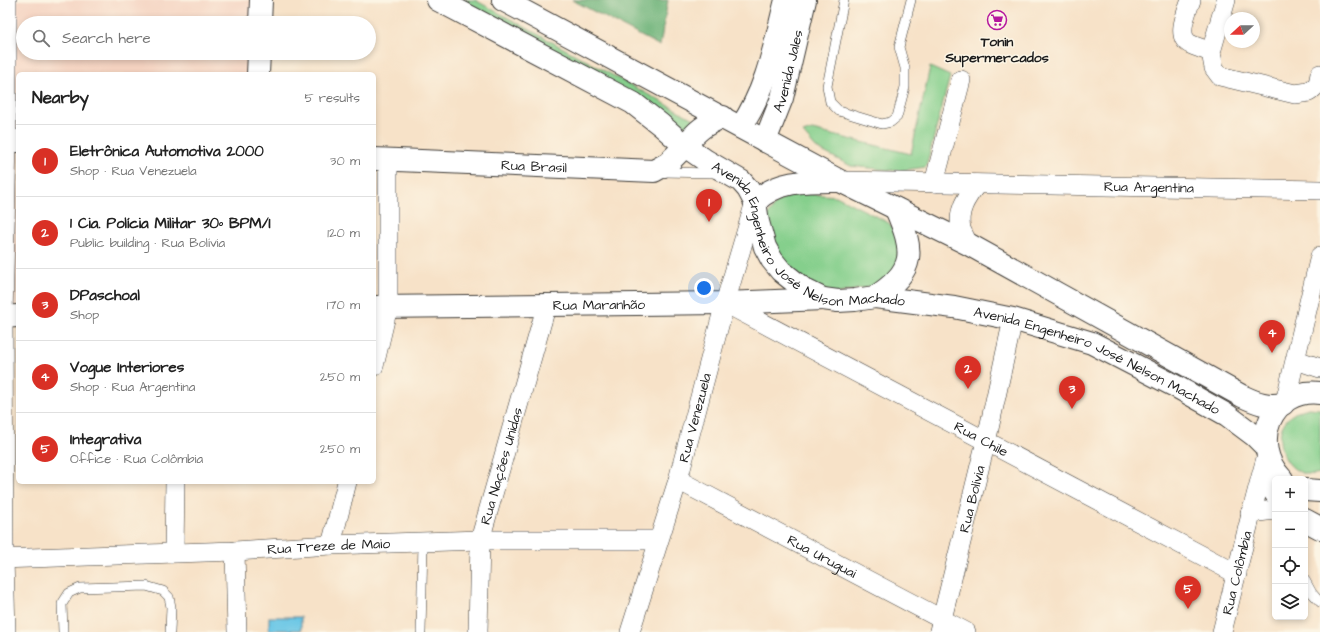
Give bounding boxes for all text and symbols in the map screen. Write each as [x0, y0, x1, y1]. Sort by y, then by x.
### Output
supermarket icon: Tonin Supermercados [986, 9, 1008, 31]
north arrow [1224, 12, 1260, 48]
search box [16, 16, 376, 60]
icon: search [30, 27, 52, 49]
text: Search here [62, 28, 151, 49]
street label: Avenida Jales [768, 28, 809, 115]
place label: Tonin Supermercados [944, 32, 1049, 68]
text: Nearby [32, 86, 89, 110]
text: 5 results [304, 89, 360, 107]
text: Eletrônica Automotiva 2000 [70, 141, 264, 162]
text: 1 [44, 152, 46, 170]
text: 30 m [330, 152, 360, 170]
street label: Rua Brasil [500, 155, 567, 178]
street label: Avenida Engenheiro José Nelson Machado [708, 157, 906, 312]
text: Shop · Rua Venezuela [70, 162, 197, 180]
street label: Rua Argentina [1104, 177, 1194, 199]
pin: 1 [696, 189, 722, 222]
text: 1 Cia. Polícia Militar 30º BPM/I [70, 213, 271, 234]
text: 2 [41, 224, 49, 242]
text: 120 m [327, 224, 360, 242]
text: Public building · Rua Bolívia [70, 234, 225, 252]
your location [694, 278, 714, 298]
text: DPaschoal [70, 285, 140, 306]
street label: Rua Maranhão [553, 295, 645, 316]
text: 3 [42, 296, 48, 314]
text: 170 m [327, 296, 360, 314]
street label: Avenida Engenheiro José Nelson Machado [972, 302, 1224, 420]
text: Shop [70, 306, 99, 324]
pin: 4 [1259, 320, 1285, 353]
pin: 2 [955, 356, 981, 389]
text: Vogue Interiores [70, 357, 184, 378]
text: 4 [41, 368, 49, 386]
text: 250 m [320, 368, 360, 386]
street label: Rua Venezuela [674, 371, 717, 465]
pin: 3 [1059, 376, 1085, 409]
text: Shop · Rua Argentina [70, 378, 195, 396]
street label: Rua Nações Unidas [476, 405, 528, 527]
street label: Rua Chile [950, 417, 1012, 462]
text: Integrativa [70, 429, 141, 450]
text: 5 [40, 440, 50, 458]
text: 250 m [320, 440, 360, 458]
text: Office · Rua Colômbia [70, 450, 203, 468]
street label: Rua Bolívia [955, 464, 991, 535]
map controls [1272, 476, 1308, 620]
button: + [1272, 476, 1308, 512]
button: − [1272, 512, 1308, 548]
street label: Rua Colômbia [1218, 529, 1257, 617]
street label: Rua Uruguai [783, 530, 860, 584]
street label: Rua Treze de Maio [267, 534, 391, 560]
button: locate [1272, 548, 1308, 584]
pin: 5 [1175, 576, 1201, 609]
button: layers [1272, 584, 1308, 620]

